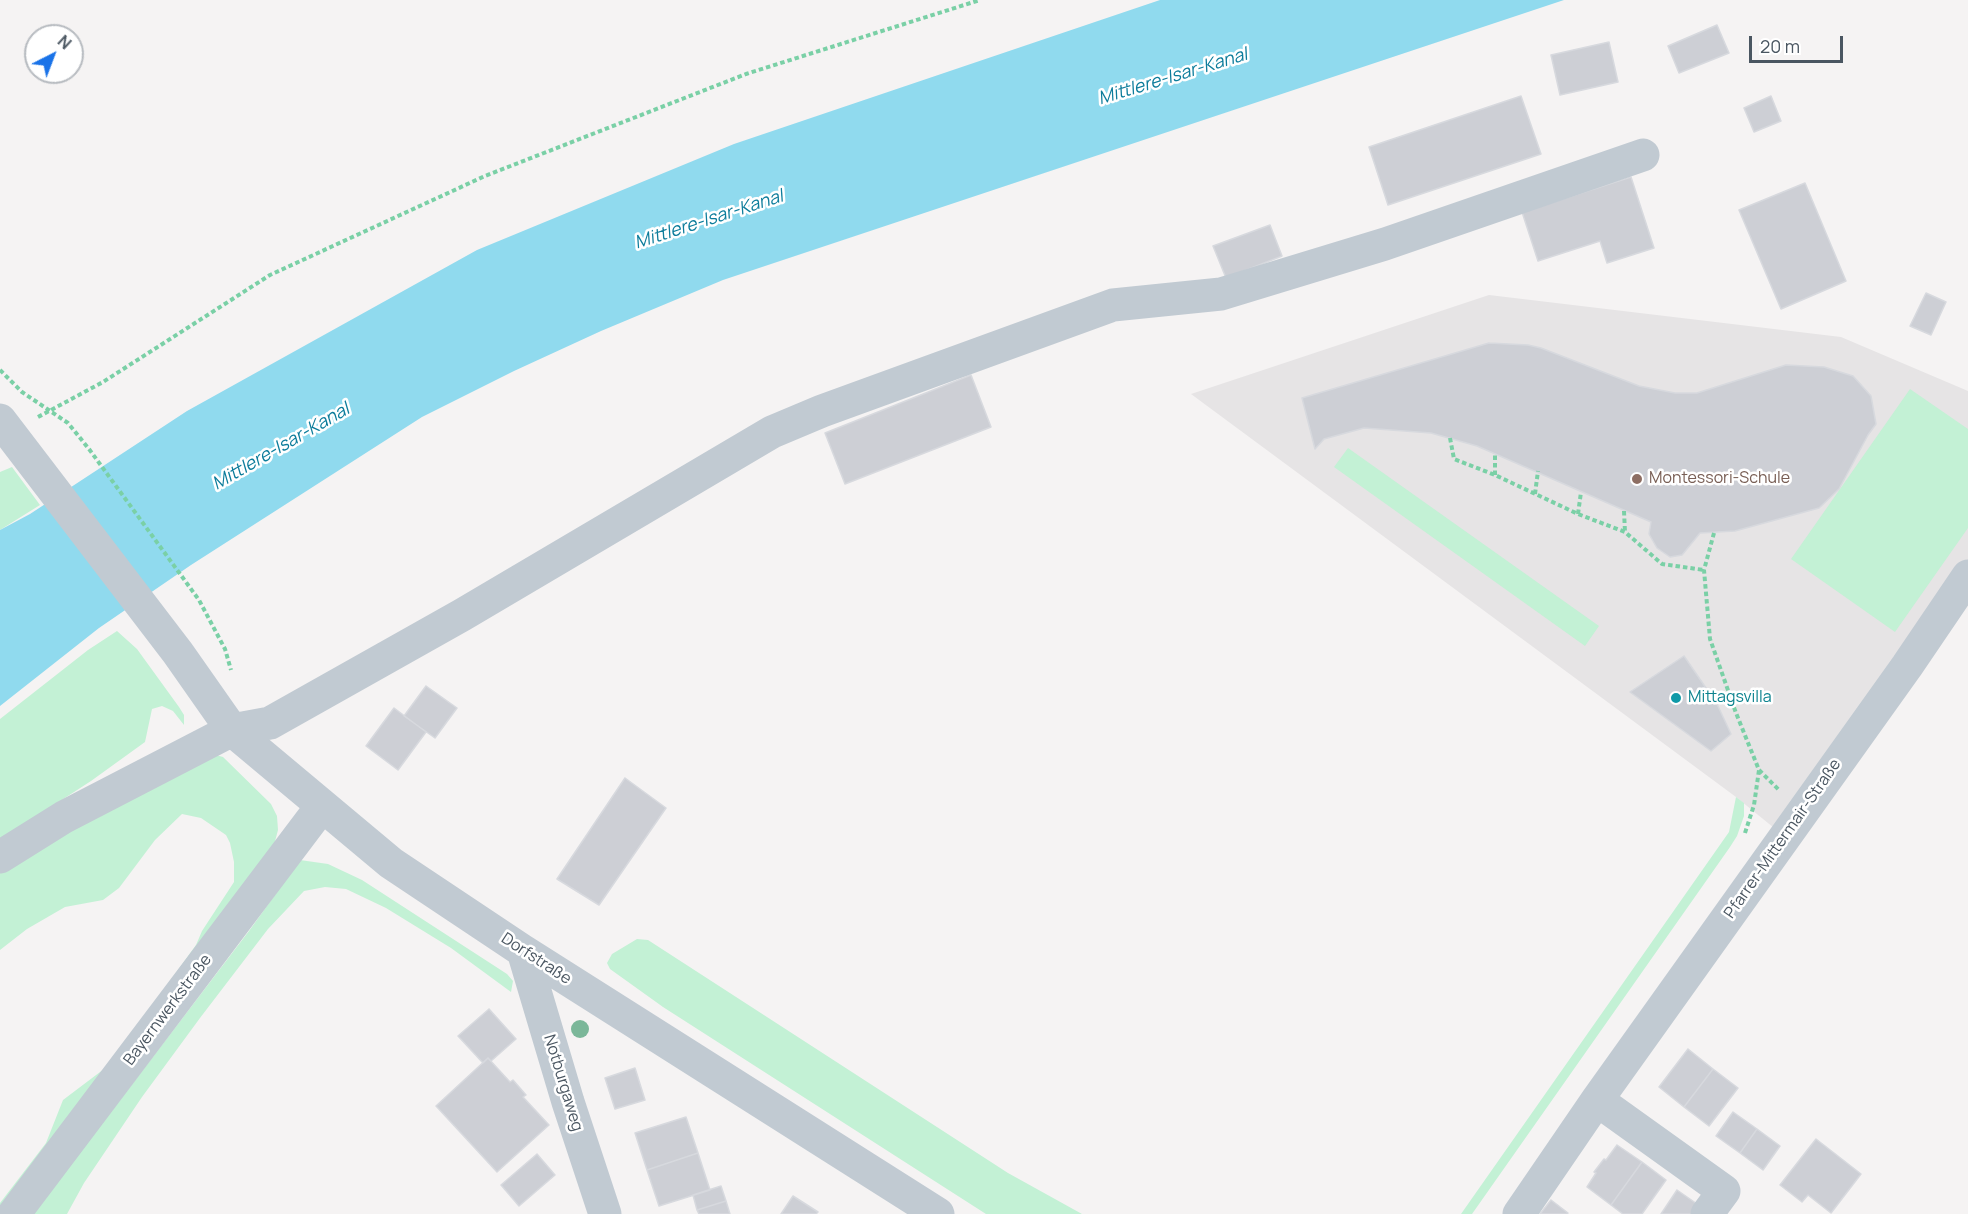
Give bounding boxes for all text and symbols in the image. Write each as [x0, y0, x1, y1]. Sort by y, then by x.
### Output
north arrow [24, 24, 84, 84]
scale bar [1752, 24, 1846, 62]
text: N [53, 30, 76, 54]
text: 20 m [1760, 34, 1800, 58]
water label: Mittlere-Isar-Kanal [1096, 44, 1250, 110]
water label: Mittlere-Isar-Kanal [632, 186, 786, 254]
water label: Mittlere-Isar-Kanal [208, 399, 354, 495]
place label: Montessori-Schule [1649, 469, 1790, 489]
marker: Montessori-Schule [1630, 472, 1644, 486]
place label: Mittagsvilla [1688, 688, 1772, 708]
marker: Mittagsvilla [1669, 691, 1683, 705]
street label: Pfarrer-Mittermair-Straße [1721, 756, 1845, 922]
street label: Dorfstraße [497, 929, 575, 989]
street label: Bayernwerkstraße [120, 951, 216, 1069]
street label: Notburgaweg [539, 1032, 587, 1134]

